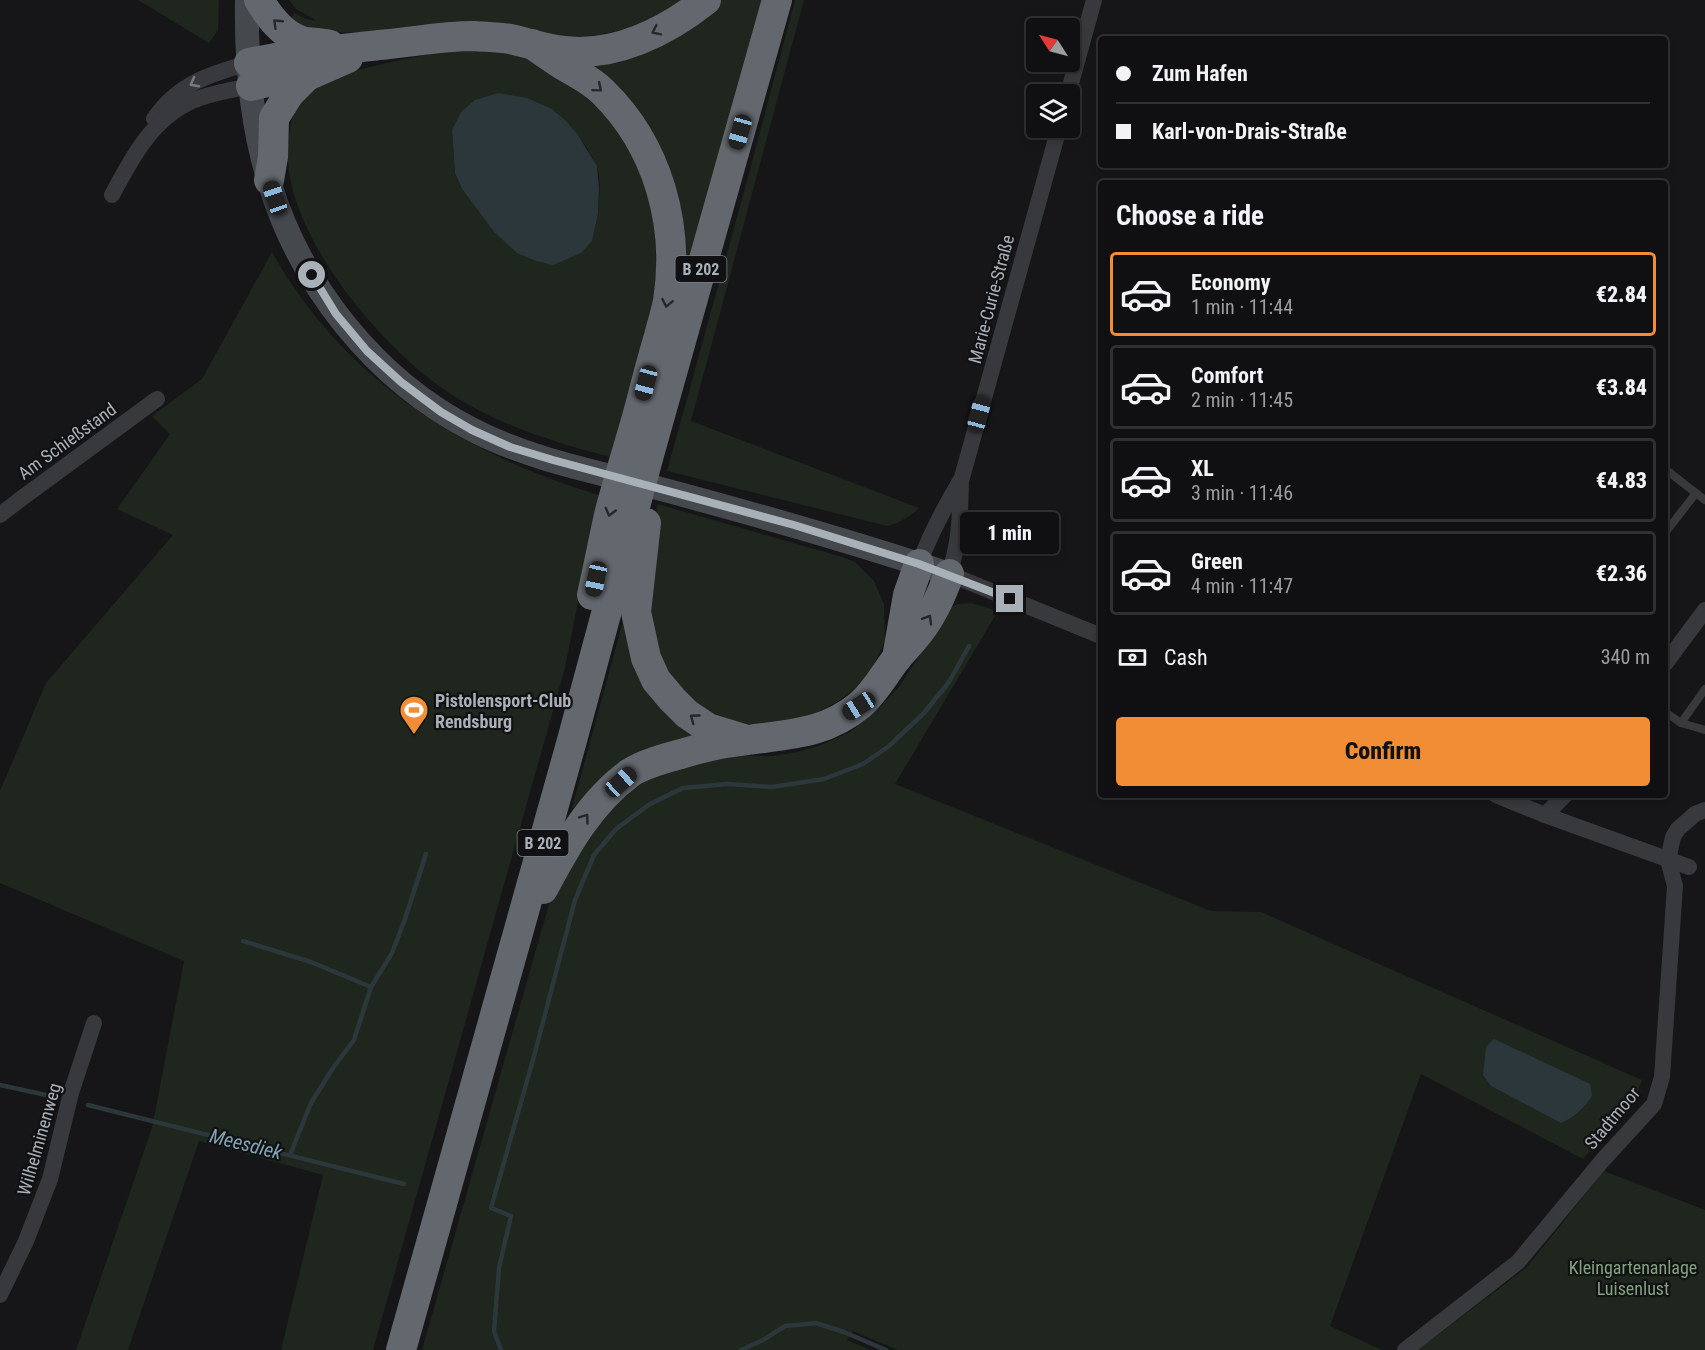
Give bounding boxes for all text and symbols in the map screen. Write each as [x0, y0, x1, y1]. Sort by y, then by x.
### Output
north arrow [1026, 18, 1080, 72]
map controls [1026, 18, 1080, 138]
one-way arrow [273, 19, 283, 30]
one-way arrow [652, 24, 663, 36]
text: Zum Hafen [1152, 61, 1248, 86]
one-way arrow [190, 76, 200, 87]
one-way arrow [591, 80, 602, 91]
button: layers [1026, 84, 1080, 138]
car [726, 112, 754, 152]
text: Karl-von-Drais-Straße [1152, 119, 1347, 144]
car [261, 178, 289, 218]
text: Choose a ride [1116, 200, 1264, 232]
street label: Marie-Curie-Straße [964, 232, 1018, 366]
road number: B 202 [676, 256, 726, 282]
route start [298, 261, 325, 288]
icon: car [1119, 267, 1173, 321]
text: Economy [1191, 270, 1271, 295]
text: €2.84 [1596, 282, 1647, 307]
text: 1 min · 11:44 [1191, 295, 1293, 319]
one-way arrow [661, 298, 674, 308]
icon: car [1119, 360, 1173, 414]
car [633, 363, 659, 403]
text: Comfort [1191, 363, 1264, 388]
text: €3.84 [1596, 375, 1647, 400]
text: 2 min · 11:45 [1191, 388, 1293, 412]
car [966, 394, 992, 434]
street label: Am Schießstand [14, 398, 120, 484]
icon: car [1119, 453, 1173, 507]
text: XL [1191, 456, 1214, 481]
text: €4.83 [1596, 468, 1647, 493]
text: 3 min · 11:46 [1191, 481, 1293, 505]
one-way arrow [605, 507, 618, 517]
callout: 1 min [960, 512, 1060, 554]
text: 1 min [987, 521, 1032, 545]
icon: car [1119, 546, 1173, 600]
text: Green [1191, 549, 1243, 574]
car [583, 560, 609, 598]
text: €2.36 [1596, 561, 1647, 586]
text: 4 min · 11:47 [1191, 574, 1293, 598]
route end [996, 585, 1023, 612]
one-way arrow [921, 615, 932, 625]
icon: cash [1116, 641, 1149, 674]
text: Cash [1164, 645, 1208, 670]
text: 340 m [1601, 645, 1650, 669]
car [839, 689, 879, 723]
place label: Pistolensport-Club Rendsburg [435, 690, 571, 732]
sports icon: Pistolensport-Club Rendsburg [398, 694, 430, 736]
one-way arrow [689, 714, 700, 725]
button: Confirm [1116, 717, 1650, 786]
car [602, 763, 640, 801]
one-way arrow [578, 814, 589, 825]
road number: B 202 [518, 830, 568, 856]
street label: Wilhelminenweg [13, 1080, 65, 1198]
street label: Stadtmoor [1580, 1082, 1644, 1153]
water label: Meesdiek [207, 1123, 286, 1165]
park label: Kleingartenanlage Luisenlust [1569, 1257, 1697, 1299]

